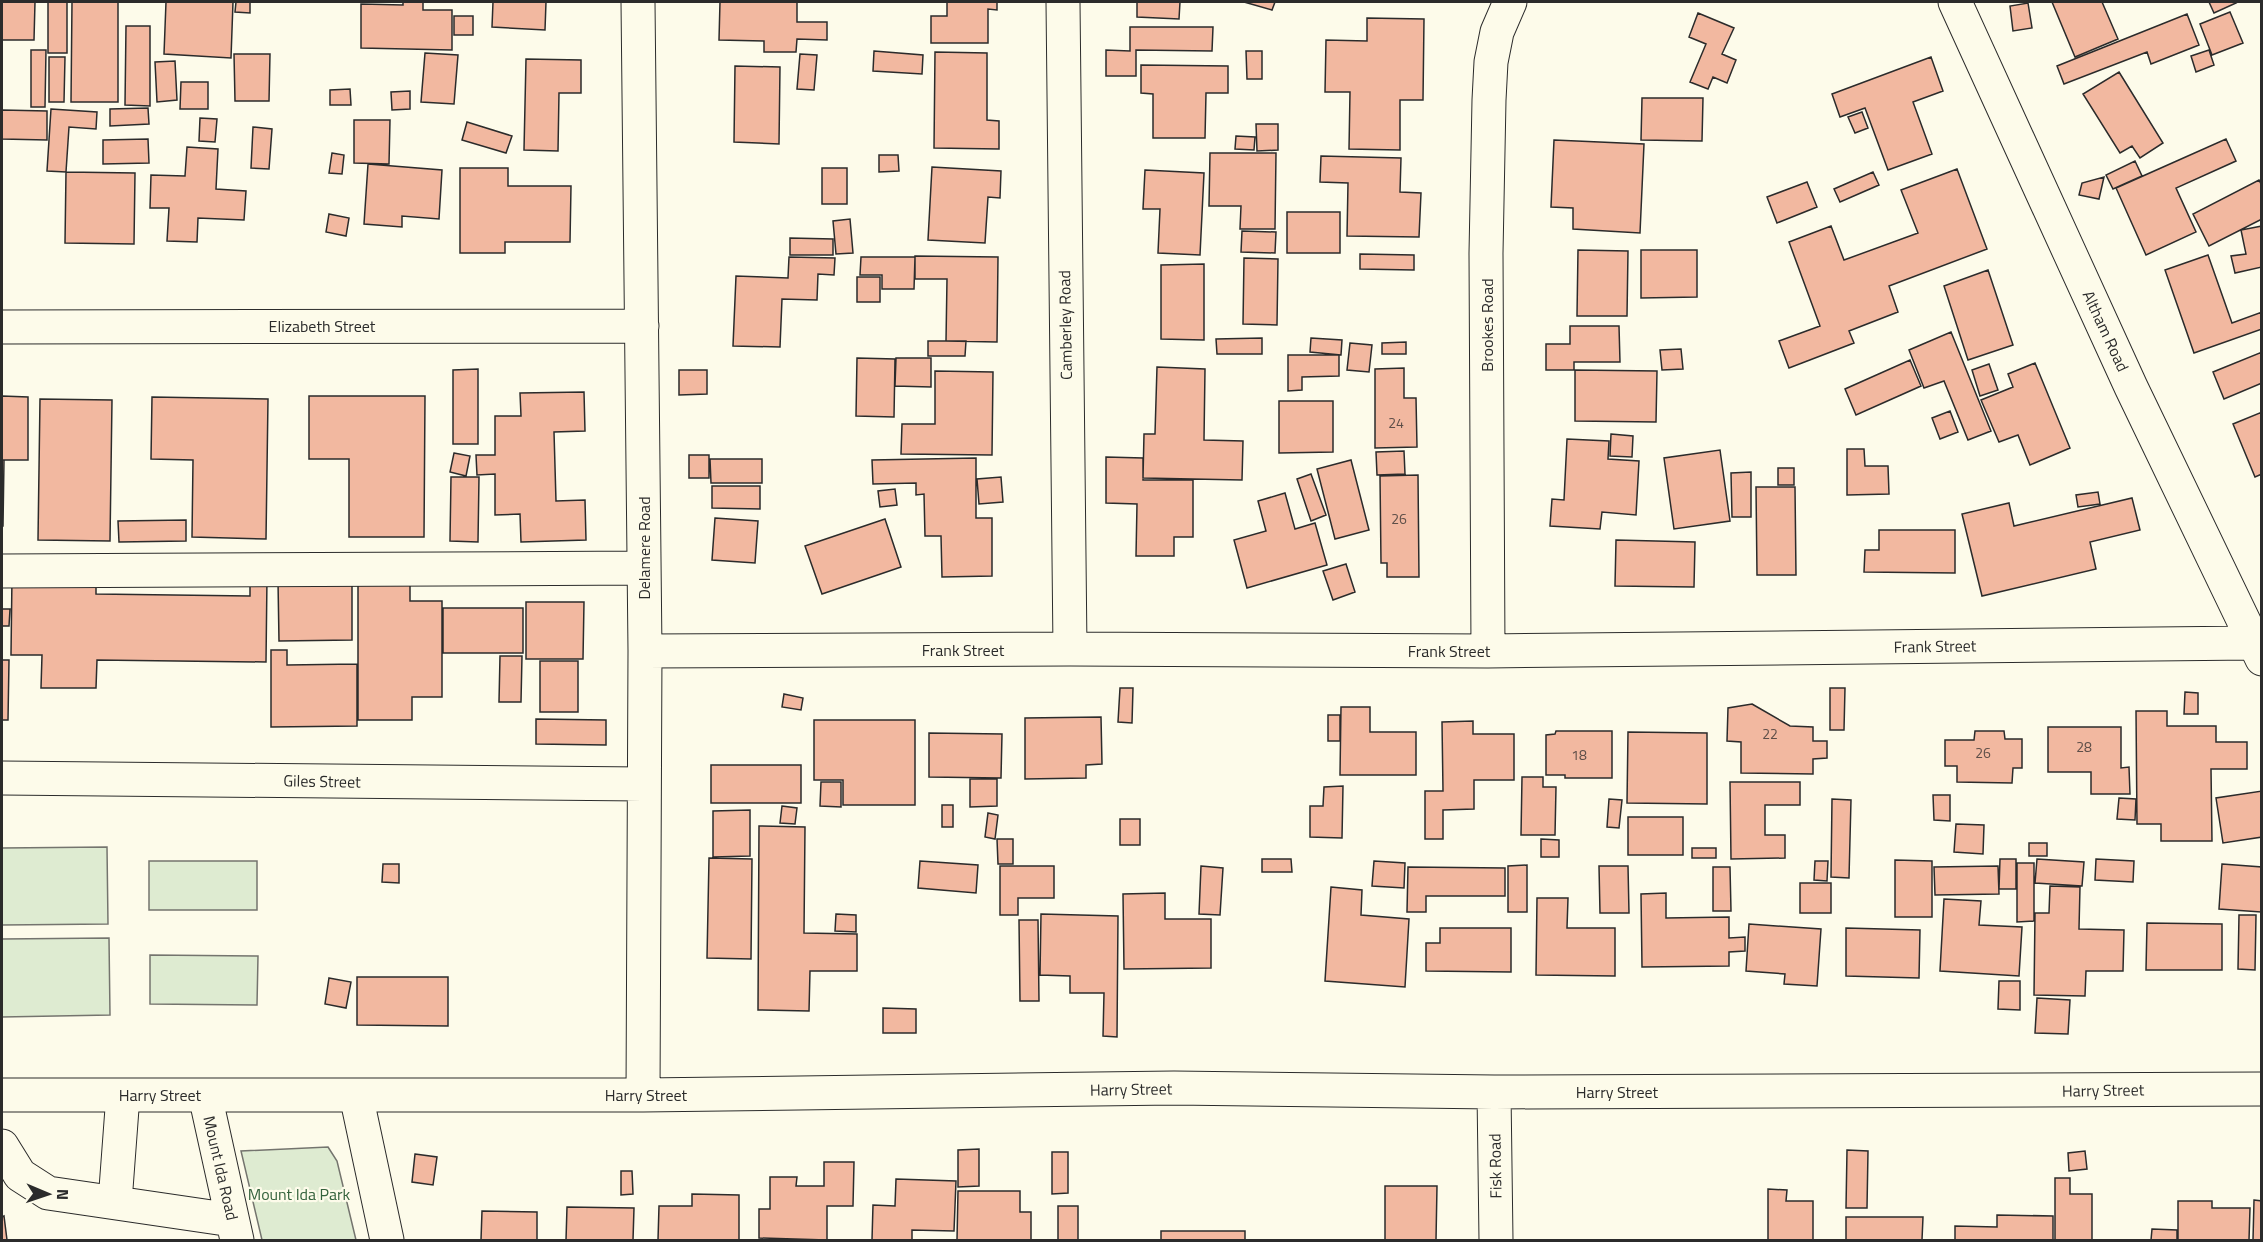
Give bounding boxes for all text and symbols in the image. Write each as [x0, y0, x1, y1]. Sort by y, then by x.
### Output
street label: Camberley Road [1052, 270, 1078, 380]
street label: Brookes Road [1475, 278, 1499, 372]
street label: Altham Road [2077, 287, 2135, 375]
street label: Elizabeth Street [269, 314, 376, 338]
house number: 24 [1388, 412, 1404, 433]
street label: Delamere Road [632, 496, 656, 600]
house number: 26 [1391, 508, 1407, 529]
street label: Frank Street [1893, 633, 1977, 659]
street label: Frank Street [922, 638, 1005, 662]
street label: Frank Street [1408, 639, 1491, 663]
house number: 22 [1762, 723, 1778, 744]
house number: 28 [2076, 736, 2092, 757]
house number: 26 [1975, 742, 1991, 763]
house number: 18 [1571, 744, 1587, 765]
street label: Giles Street [283, 768, 361, 794]
street label: Harry Street [1090, 1076, 1173, 1102]
street label: Harry Street [2062, 1077, 2145, 1103]
street label: Harry Street [1576, 1080, 1659, 1104]
street label: Harry Street [119, 1083, 202, 1107]
street label: Harry Street [605, 1083, 688, 1107]
street label: Mount Ida Road [197, 1113, 245, 1223]
street label: Fisk Road [1482, 1133, 1508, 1199]
north arrow [18, 1164, 78, 1224]
park label: Mount Ida Park [248, 1182, 351, 1206]
text: N [51, 1189, 75, 1200]

